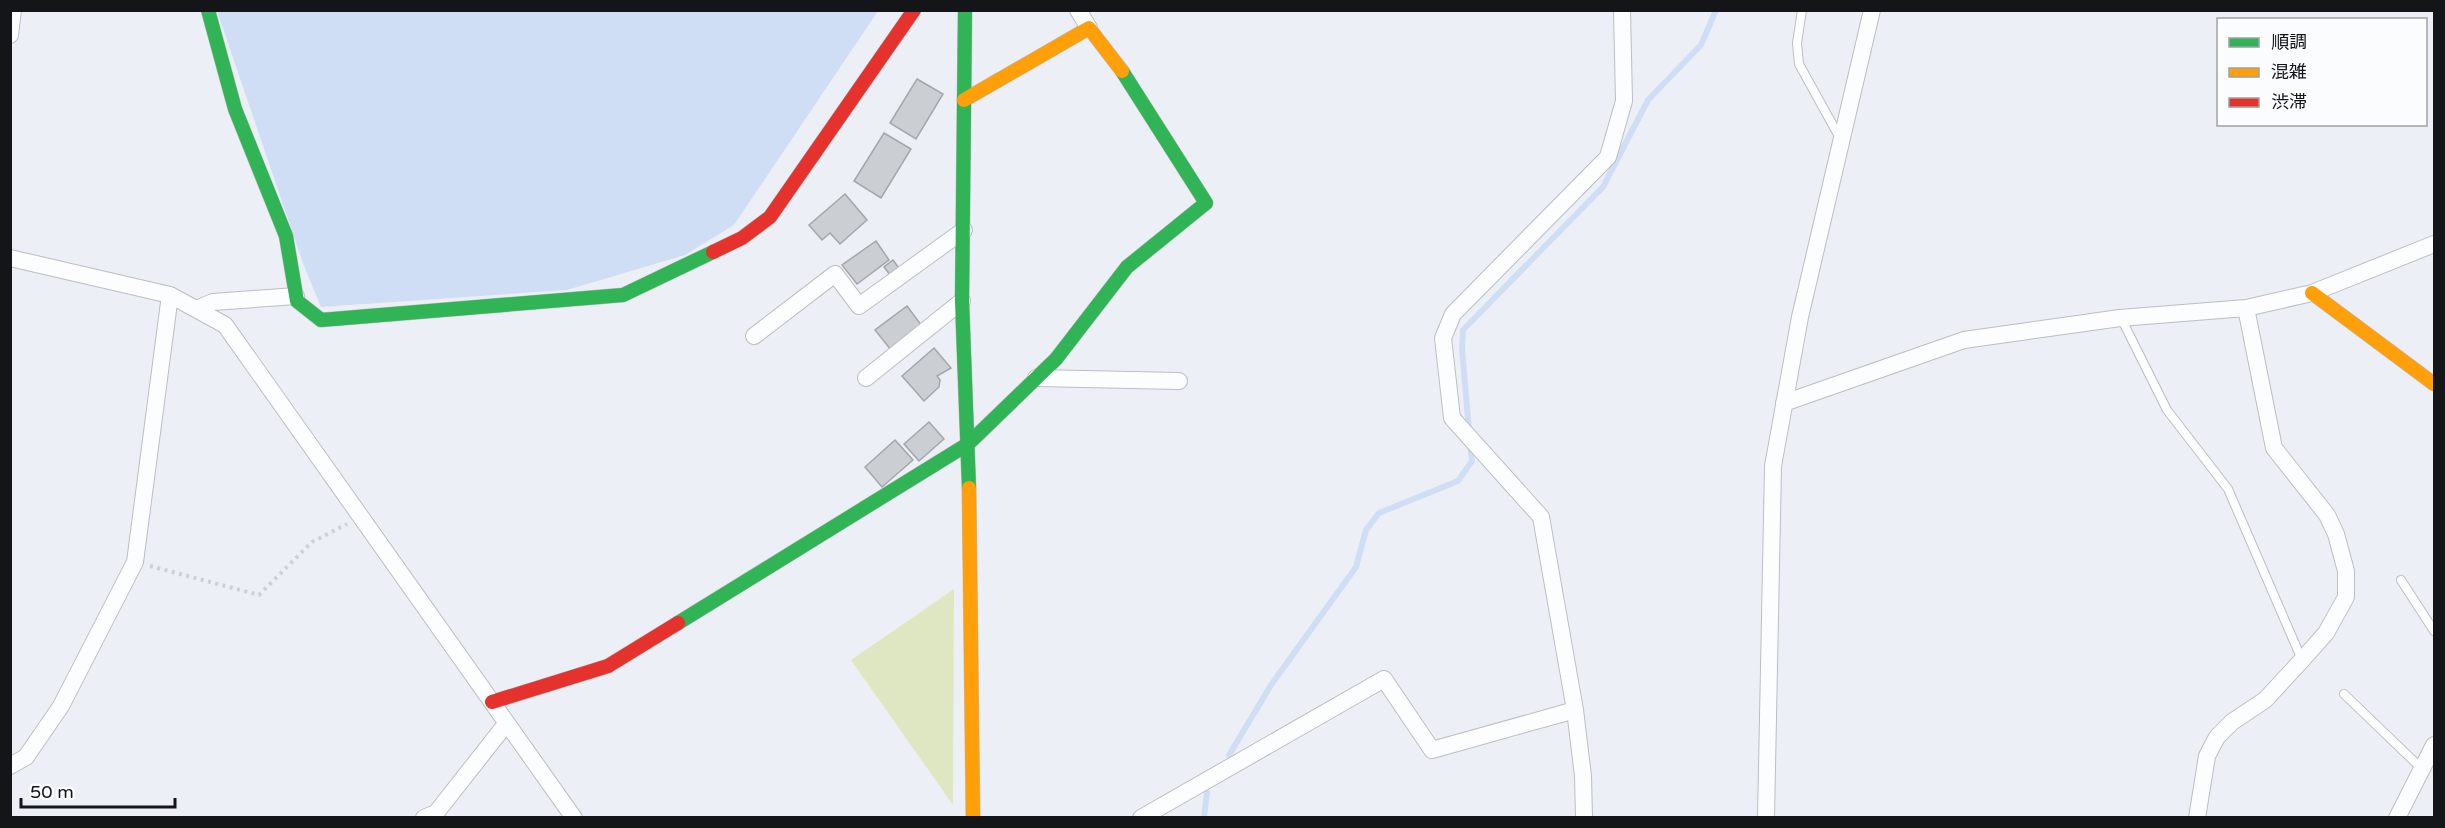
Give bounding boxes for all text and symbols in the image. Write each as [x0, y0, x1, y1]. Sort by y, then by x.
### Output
legend [2217, 18, 2427, 126]
text: 順調 [2271, 31, 2307, 53]
text: 混雑 [2271, 61, 2307, 83]
text: 渋滞 [2271, 91, 2307, 113]
scale bar [21, 771, 176, 809]
text: 50 m [30, 781, 74, 803]

